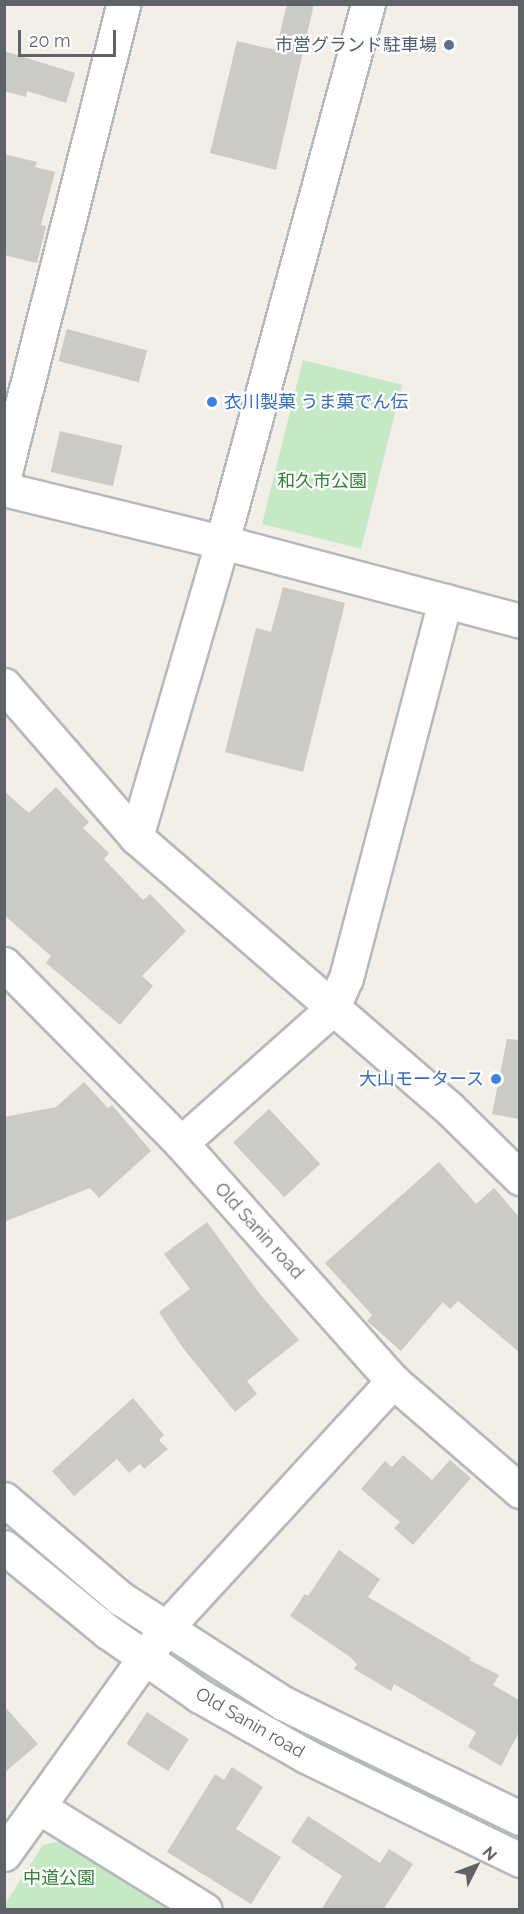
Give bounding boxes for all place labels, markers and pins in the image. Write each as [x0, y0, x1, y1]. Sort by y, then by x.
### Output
place label: 市営グランド駐車場 [275, 34, 437, 56]
marker: 市営グランド駐車場 [442, 38, 456, 52]
place label: 衣川製菓 うま菓でん伝 [224, 391, 409, 413]
marker: 衣川製菓 うま菓でん伝 [205, 395, 219, 409]
place label: 大山モータース [358, 1068, 484, 1090]
marker: 大山モータース [489, 1072, 503, 1086]

